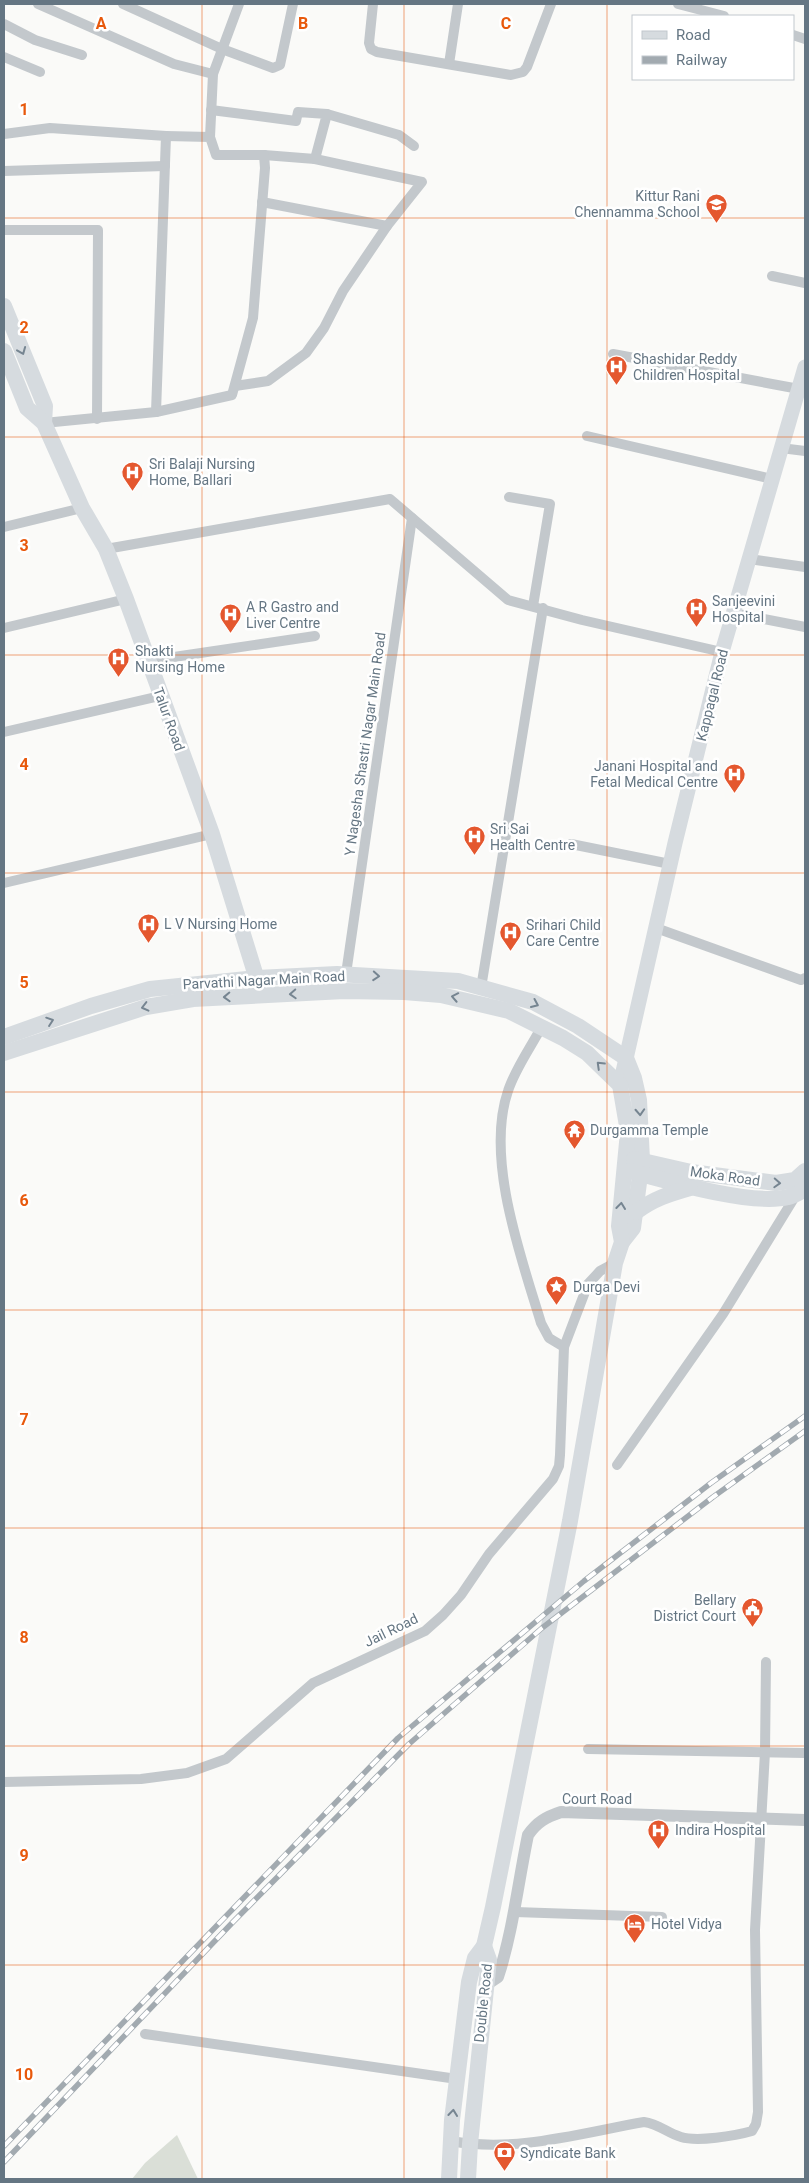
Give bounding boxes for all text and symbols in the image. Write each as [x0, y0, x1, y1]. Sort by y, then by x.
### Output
text: A [96, 14, 107, 33]
text: B [298, 14, 308, 33]
text: C [501, 14, 511, 33]
legend [632, 15, 794, 80]
text: Road [676, 26, 710, 44]
text: Railway [676, 51, 727, 69]
text: 1 [19, 100, 29, 119]
place label: Kittur Rani Chennamma School [574, 188, 700, 220]
school or university icon: Kittur Rani Chennamma School [704, 192, 728, 223]
text: 2 [19, 318, 29, 337]
one-way arrow [16, 346, 27, 355]
place label: Shashidar Reddy Children Hospital [633, 351, 740, 383]
hospital icon: Shashidar Reddy Children Hospital [605, 355, 629, 386]
place label: Sri Balaji Nursing Home, Ballari [149, 456, 255, 488]
hospital icon: Sri Balaji Nursing Home, Ballari [121, 460, 145, 491]
text: 3 [19, 536, 29, 555]
place label: Sanjeevini Hospital [712, 593, 775, 625]
hospital icon: Sanjeevini Hospital [684, 597, 708, 628]
place label: A R Gastro and Liver Centre [246, 599, 339, 631]
hospital icon: A R Gastro and Liver Centre [218, 603, 242, 634]
street label: Y Nagesha Shastri Nagar Main Road [341, 631, 389, 857]
place label: Shakti Nursing Home [135, 643, 225, 675]
hospital icon: Shakti Nursing Home [107, 647, 131, 678]
street label: Kappagal Road [693, 647, 731, 743]
street label: Talur Road [150, 685, 188, 753]
text: 4 [19, 755, 29, 774]
place label: Janani Hospital and Fetal Medical Centre [590, 758, 718, 790]
hospital icon: Janani Hospital and Fetal Medical Centre [722, 762, 746, 793]
place label: Sri Sai Health Centre [490, 821, 575, 853]
hospital icon: Sri Sai Health Centre [462, 825, 486, 856]
hospital icon: L V Nursing Home [136, 912, 160, 943]
place label: L V Nursing Home [164, 916, 277, 932]
place label: Srihari Child Care Centre [526, 917, 601, 949]
hospital icon: Srihari Child Care Centre [498, 921, 522, 952]
street label: Parvathi Nagar Main Road [182, 968, 346, 992]
one-way arrow [372, 971, 380, 982]
text: 5 [19, 973, 29, 992]
one-way arrow [289, 989, 297, 1000]
one-way arrow [223, 992, 231, 1003]
one-way arrow [451, 993, 460, 1003]
one-way arrow [530, 997, 539, 1008]
one-way arrow [141, 1002, 150, 1012]
one-way arrow [45, 1016, 54, 1026]
one-way arrow [597, 1062, 606, 1071]
one-way arrow [634, 1108, 645, 1116]
temple icon: Durgamma Temple [562, 1118, 586, 1149]
place label: Durgamma Temple [590, 1122, 708, 1138]
street label: Moka Road [689, 1163, 761, 1189]
one-way arrow [773, 1177, 781, 1188]
text: 6 [19, 1191, 29, 1210]
one-way arrow [615, 1202, 626, 1210]
place icon: Durga Devi [545, 1275, 569, 1306]
place label: Durga Devi [573, 1279, 640, 1295]
text: 7 [19, 1410, 29, 1429]
place label: Bellary District Court [654, 1592, 736, 1624]
public building icon: Bellary District Court [740, 1596, 764, 1627]
street label: Jail Road [362, 1610, 420, 1650]
text: 8 [19, 1628, 29, 1647]
street label: Court Road [562, 1791, 632, 1807]
hospital icon: Indira Hospital [647, 1818, 671, 1849]
place label: Indira Hospital [675, 1822, 765, 1838]
text: 9 [19, 1846, 29, 1865]
hotel icon: Hotel Vidya [623, 1912, 647, 1943]
place label: Hotel Vidya [651, 1916, 722, 1932]
street label: Double Road [471, 1963, 495, 2043]
text: 10 [15, 2065, 33, 2084]
one-way arrow [447, 2109, 458, 2117]
bank icon: Syndicate Bank [492, 2141, 516, 2172]
place label: Syndicate Bank [520, 2145, 616, 2161]

